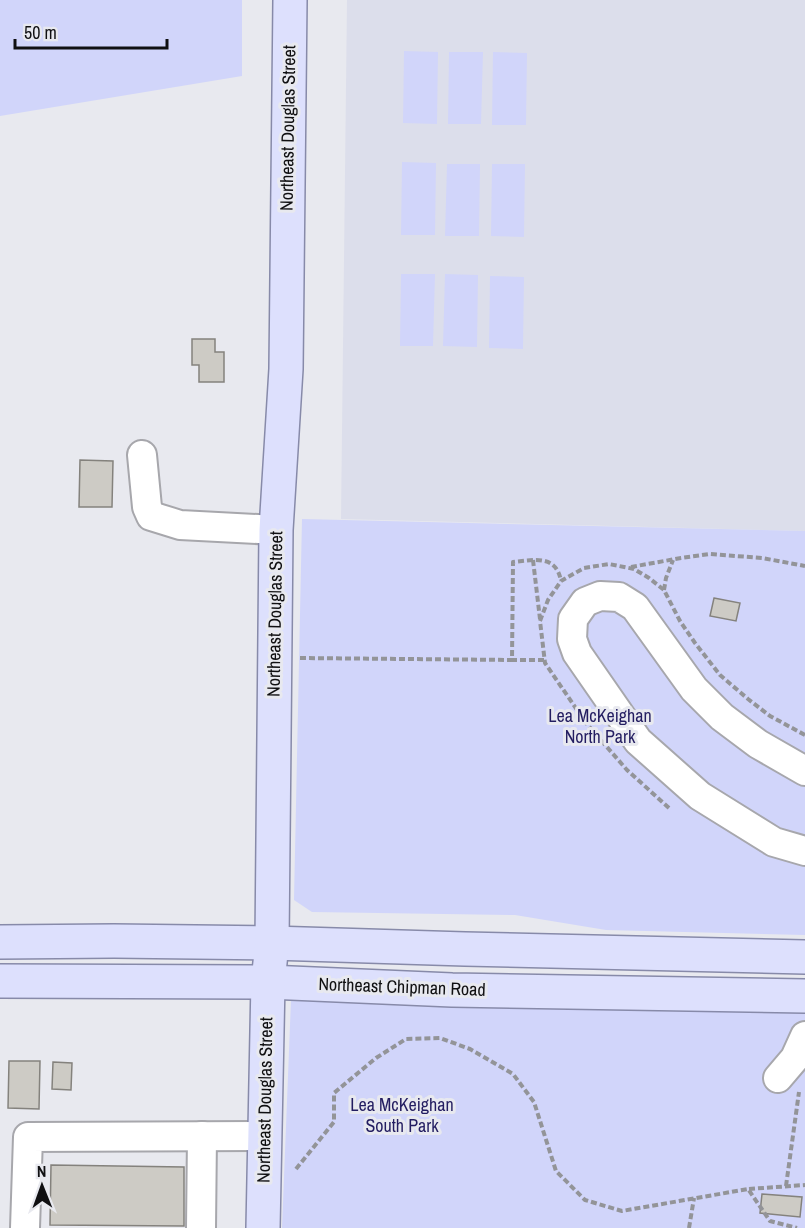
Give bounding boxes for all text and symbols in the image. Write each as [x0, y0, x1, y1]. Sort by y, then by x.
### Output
scale bar [15, 12, 166, 50]
text: 50 m [24, 20, 57, 45]
street label: Northeast Douglas Street [274, 45, 301, 211]
street label: Northeast Douglas Street [261, 531, 288, 697]
park label: Lea McKeighan North Park [548, 703, 652, 749]
street label: Northeast Chipman Road [318, 971, 486, 1002]
street label: Northeast Douglas Street [251, 1017, 278, 1183]
park label: Lea McKeighan South Park [350, 1092, 454, 1138]
north arrow [12, 1156, 72, 1216]
text: N [37, 1160, 47, 1182]

